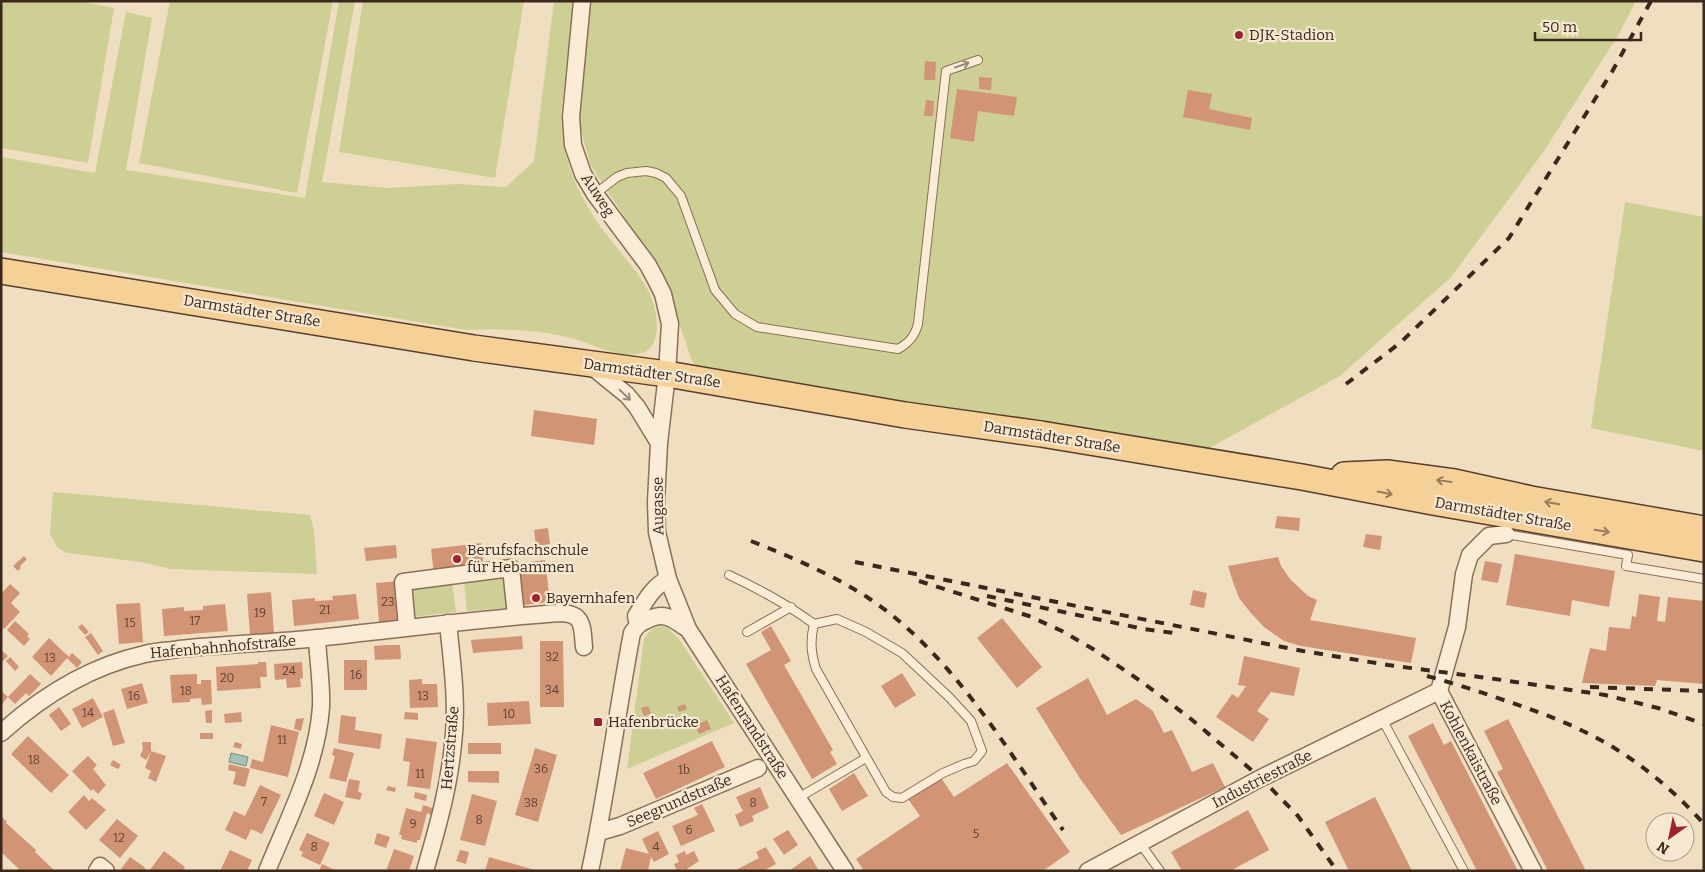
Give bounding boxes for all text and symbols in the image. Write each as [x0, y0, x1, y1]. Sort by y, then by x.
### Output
scale bar [1535, 10, 1641, 42]
text: 50 m [1542, 18, 1578, 36]
place label: DJK-Stadion [1249, 26, 1335, 44]
marker: DJK-Stadion [1233, 29, 1245, 41]
one-way arrow [954, 60, 970, 70]
street label: Auweg [577, 170, 619, 220]
street label: Darmstädter Straße [182, 291, 322, 331]
street label: Darmstädter Straße [582, 354, 722, 392]
one-way arrow [619, 389, 632, 401]
street label: Darmstädter Straße [982, 417, 1122, 457]
one-way arrow [1436, 476, 1452, 486]
street label: Augasse [648, 477, 668, 535]
one-way arrow [1376, 489, 1392, 498]
street label: Darmstädter Straße [1433, 493, 1573, 535]
one-way arrow [1545, 497, 1561, 507]
one-way arrow [1593, 527, 1609, 537]
place label: Berufsfachschule für Hebammen [467, 541, 589, 576]
marker: Berufsfachschule für Hebammen [451, 553, 463, 565]
place label: Bayernhafen [546, 589, 636, 607]
marker: Bayernhafen [530, 592, 542, 604]
house number: 23 [381, 595, 395, 609]
house number: 21 [319, 603, 331, 617]
house number: 19 [254, 606, 266, 620]
house number: 17 [190, 614, 200, 628]
house number: 15 [124, 616, 136, 630]
street label: Hafenbahnhofstraße [149, 632, 297, 662]
house number: 32 [545, 650, 559, 664]
house number: 13 [44, 651, 56, 665]
house number: 24 [282, 664, 296, 678]
house number: 16 [350, 668, 362, 682]
house number: 20 [220, 671, 234, 685]
street label: Hafenrandstraße [712, 672, 792, 782]
house number: 34 [545, 683, 559, 697]
house number: 18 [180, 684, 192, 698]
house number: 16 [128, 689, 140, 703]
house number: 13 [417, 689, 429, 703]
street label: Kohlenkaistraße [1436, 698, 1506, 808]
street label: Hertzstraße [437, 705, 463, 791]
house number: 14 [82, 706, 94, 720]
house number: 10 [503, 707, 515, 721]
place label: Hafenbrücke [608, 713, 699, 731]
marker: Hafenbrücke [592, 716, 604, 728]
house number: 11 [277, 733, 287, 747]
street label: Industriestraße [1209, 746, 1315, 812]
house number: 18 [28, 753, 40, 767]
house number: 36 [534, 762, 548, 776]
house number: 1b [678, 763, 690, 777]
house number: 11 [415, 767, 425, 781]
street label: Seegrundstraße [624, 771, 734, 831]
house number: 7 [261, 795, 267, 809]
house number: 38 [524, 796, 538, 810]
house number: 8 [749, 796, 757, 810]
north arrow [1645, 812, 1695, 862]
house number: 8 [475, 813, 483, 827]
house number: 9 [409, 817, 417, 831]
house number: 6 [685, 823, 693, 837]
house number: 5 [973, 827, 979, 841]
house number: 12 [113, 831, 125, 845]
text: N [1654, 837, 1672, 858]
house number: 8 [310, 840, 318, 854]
house number: 4 [652, 840, 660, 854]

